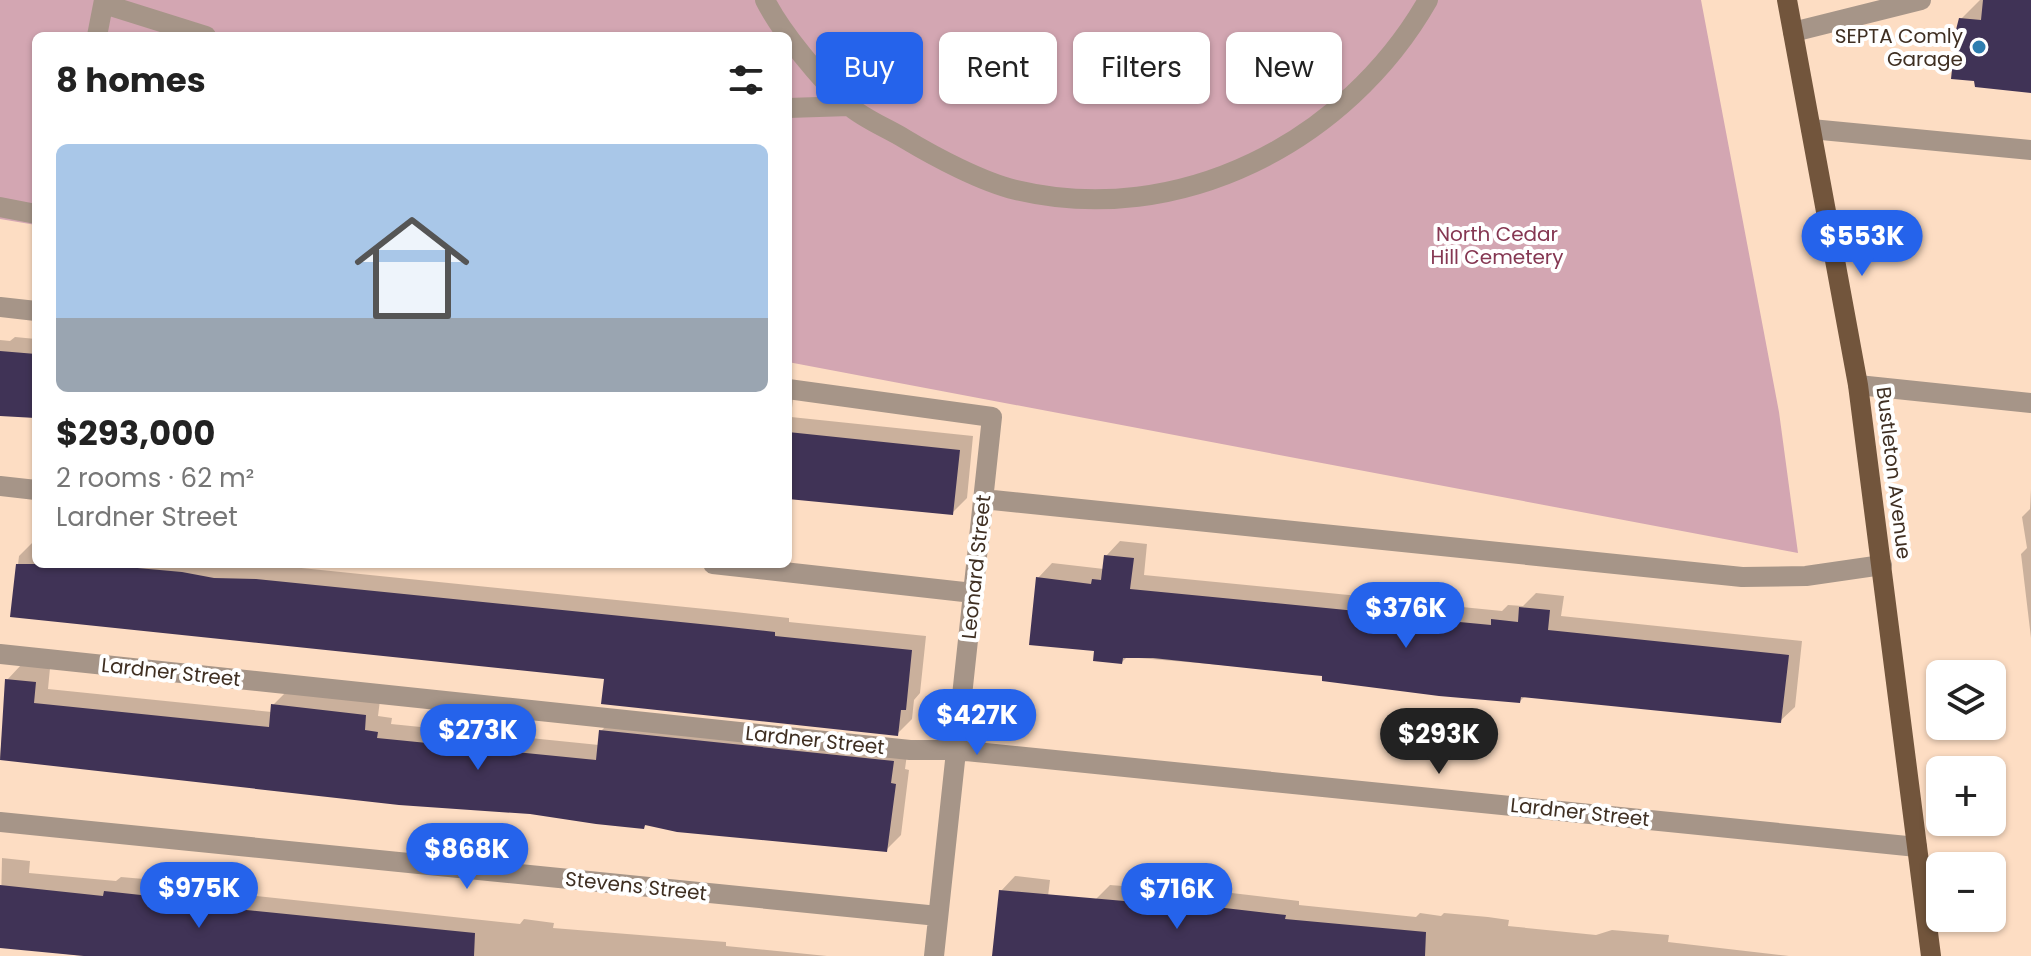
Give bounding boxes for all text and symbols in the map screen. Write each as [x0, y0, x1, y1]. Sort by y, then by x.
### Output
place label: SEPTA Comly Garage [1835, 22, 1963, 73]
chip: Buy [816, 32, 923, 104]
chip: Rent [939, 32, 1057, 104]
chip: Filters [1073, 32, 1210, 104]
chip: New [1226, 32, 1342, 104]
marker: SEPTA Comly Garage [1970, 38, 1988, 56]
text: 8 homes [56, 56, 206, 104]
icon: filters [724, 58, 768, 102]
icon: home [340, 196, 484, 340]
pin: $553K [1806, 210, 1918, 278]
text: $553K [1820, 218, 1904, 254]
park label: North Cedar Hill Cemetery [1430, 220, 1564, 271]
street label: Bustleton Avenue [1870, 385, 1918, 561]
text: $293,000 [56, 409, 216, 457]
text: 2 rooms · 62 m² [56, 460, 254, 496]
street label: Leonard Street [954, 493, 998, 641]
text: Lardner Street [56, 499, 238, 535]
pin: $376K [1350, 582, 1462, 650]
text: $376K [1365, 590, 1447, 626]
street label: Lardner Street [100, 651, 242, 693]
map controls [1926, 660, 2006, 932]
button: layers [1926, 660, 2006, 740]
pin: $427K [921, 689, 1033, 757]
text: $427K [936, 697, 1018, 733]
pin: $273K [422, 704, 534, 772]
pin: $293K [1383, 708, 1495, 776]
text: $273K [438, 712, 518, 748]
text: $293K [1398, 716, 1480, 752]
street label: Lardner Street [744, 719, 886, 761]
button: + [1926, 756, 2006, 836]
street label: Lardner Street [1509, 791, 1651, 833]
pin: $868K [411, 823, 523, 891]
text: $868K [424, 831, 510, 867]
button: − [1926, 852, 2006, 932]
pin: $975K [143, 862, 255, 930]
pin: $716K [1121, 863, 1233, 931]
street label: Stevens Street [564, 865, 708, 907]
text: $975K [158, 870, 240, 906]
text: $716K [1139, 871, 1215, 907]

